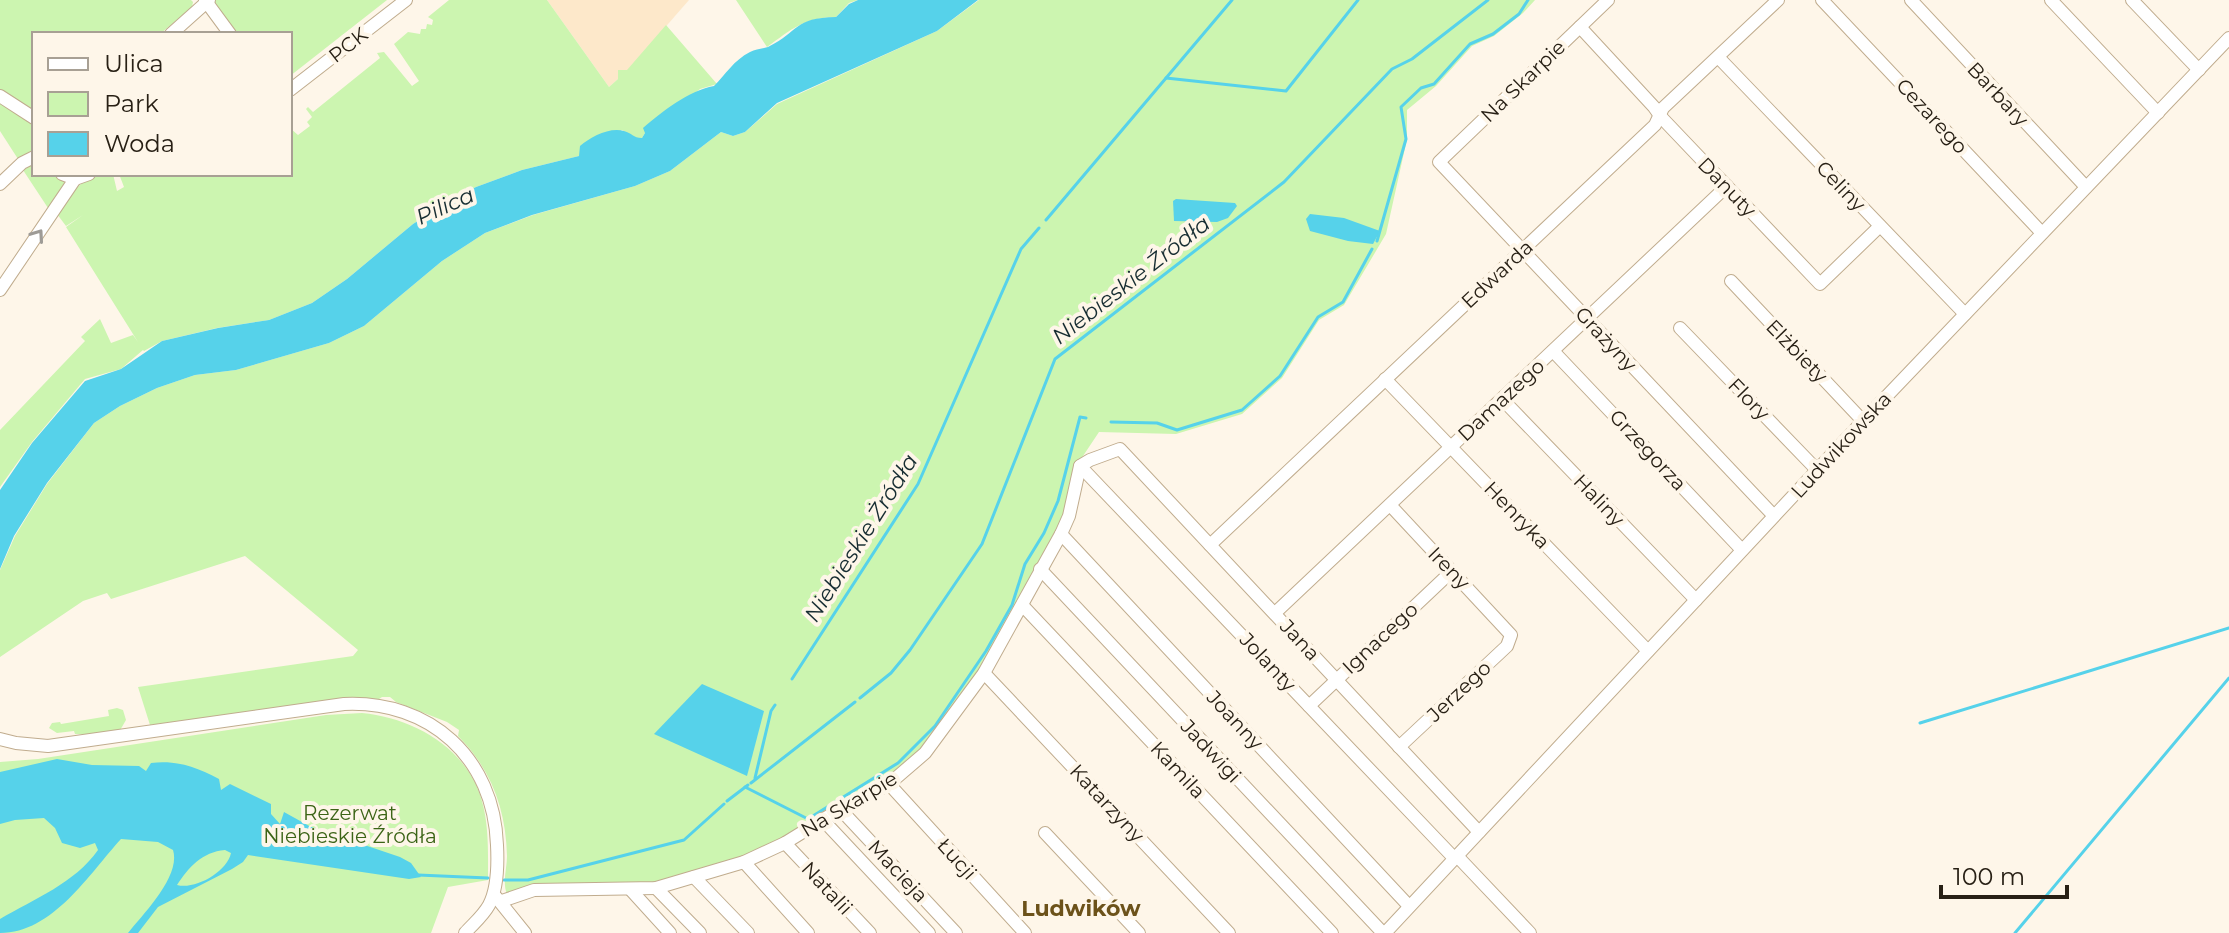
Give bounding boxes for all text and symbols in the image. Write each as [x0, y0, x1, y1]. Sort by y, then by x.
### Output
street label: PCK [324, 22, 373, 68]
legend [32, 32, 292, 176]
street label: Na Skarpie [1476, 35, 1570, 127]
text: Ulica [104, 49, 164, 78]
street label: Barbary [1962, 57, 2034, 131]
street label: Cezarego [1891, 74, 1973, 158]
text: Park [104, 89, 159, 118]
text: Woda [104, 129, 175, 158]
street label: Danuty [1693, 152, 1761, 222]
street label: Celiny [1811, 156, 1871, 216]
water label: Pilica [412, 181, 478, 231]
water label: Niebieskie Źródła [1047, 210, 1215, 350]
one-way arrow [28, 230, 43, 244]
street label: Edwarda [1456, 235, 1538, 313]
street label: Grażyny [1570, 302, 1642, 376]
street label: Elżbiety [1761, 315, 1833, 388]
street label: Damazego [1453, 354, 1549, 446]
street label: Flory [1723, 373, 1775, 425]
street label: Ludwikowska [1786, 387, 1896, 503]
street label: Grzegorza [1604, 405, 1692, 495]
water label: Niebieskie Żródła [798, 449, 924, 627]
street label: Haliny [1569, 469, 1630, 531]
street label: Henryka [1479, 476, 1555, 554]
street label: Ireny [1423, 542, 1475, 594]
street label: Ignacego [1337, 597, 1423, 679]
street label: Jana [1274, 614, 1325, 665]
street label: Jolanty [1234, 627, 1301, 696]
street label: Jerzego [1421, 655, 1496, 727]
street label: Joanny [1201, 685, 1268, 755]
street label: Jadwigi [1175, 714, 1246, 787]
street label: Kamila [1146, 736, 1210, 804]
street label: Katarzyny [1065, 759, 1149, 847]
street label: Na Skarpie [797, 766, 901, 842]
park label: Rezerwat Niebieskie Źródła [263, 801, 437, 848]
street label: Łucji [932, 833, 982, 885]
street label: Macieja [863, 835, 933, 907]
scale bar [1941, 849, 2067, 899]
street label: Natalii [796, 857, 858, 919]
text: 100 m [1953, 862, 2025, 891]
district label: Ludwików [1021, 895, 1141, 922]

